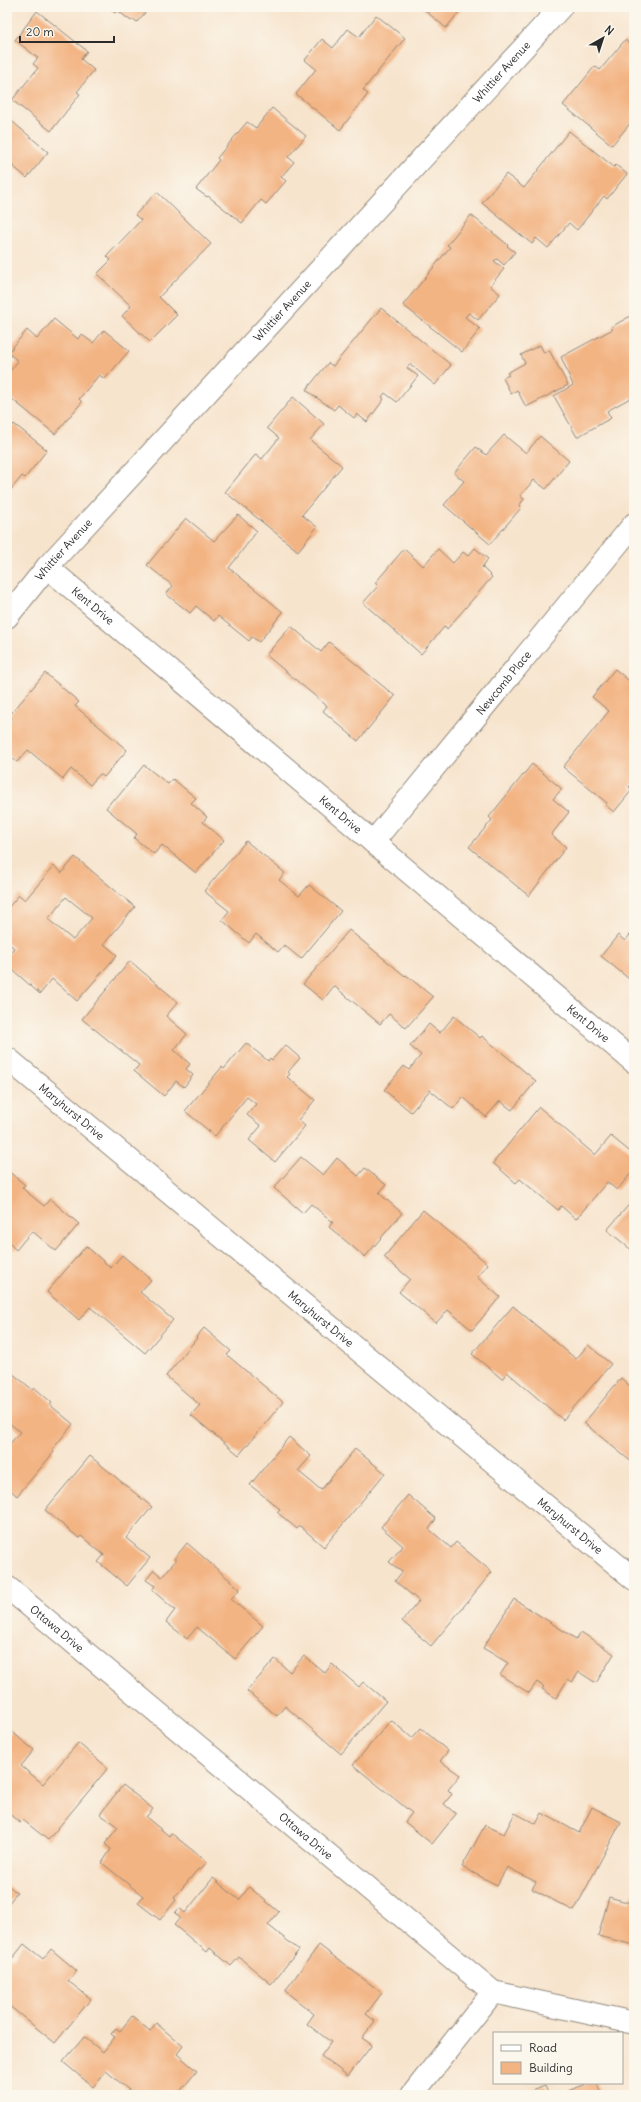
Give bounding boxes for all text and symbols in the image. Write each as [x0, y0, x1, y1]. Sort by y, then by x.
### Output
scale bar [20, 18, 114, 44]
north arrow [583, 18, 623, 58]
text: N [602, 22, 617, 38]
text: 20 m [26, 24, 54, 39]
street label: Whittier Avenue [470, 38, 533, 106]
street label: Whittier Avenue [251, 277, 314, 344]
street label: Whittier Avenue [32, 516, 95, 583]
street label: Kent Drive [69, 584, 117, 628]
street label: Newcomb Place [473, 648, 534, 718]
street label: Kent Drive [316, 793, 365, 836]
street label: Kent Drive [564, 1002, 612, 1045]
street label: Maryhurst Drive [36, 1081, 107, 1143]
street label: Maryhurst Drive [285, 1288, 356, 1350]
street label: Maryhurst Drive [535, 1495, 605, 1557]
street label: Ottawa Drive [27, 1602, 87, 1655]
street label: Ottawa Drive [276, 1810, 336, 1863]
legend [493, 2032, 623, 2084]
text: Road [529, 2040, 557, 2055]
text: Building [529, 2060, 573, 2075]

